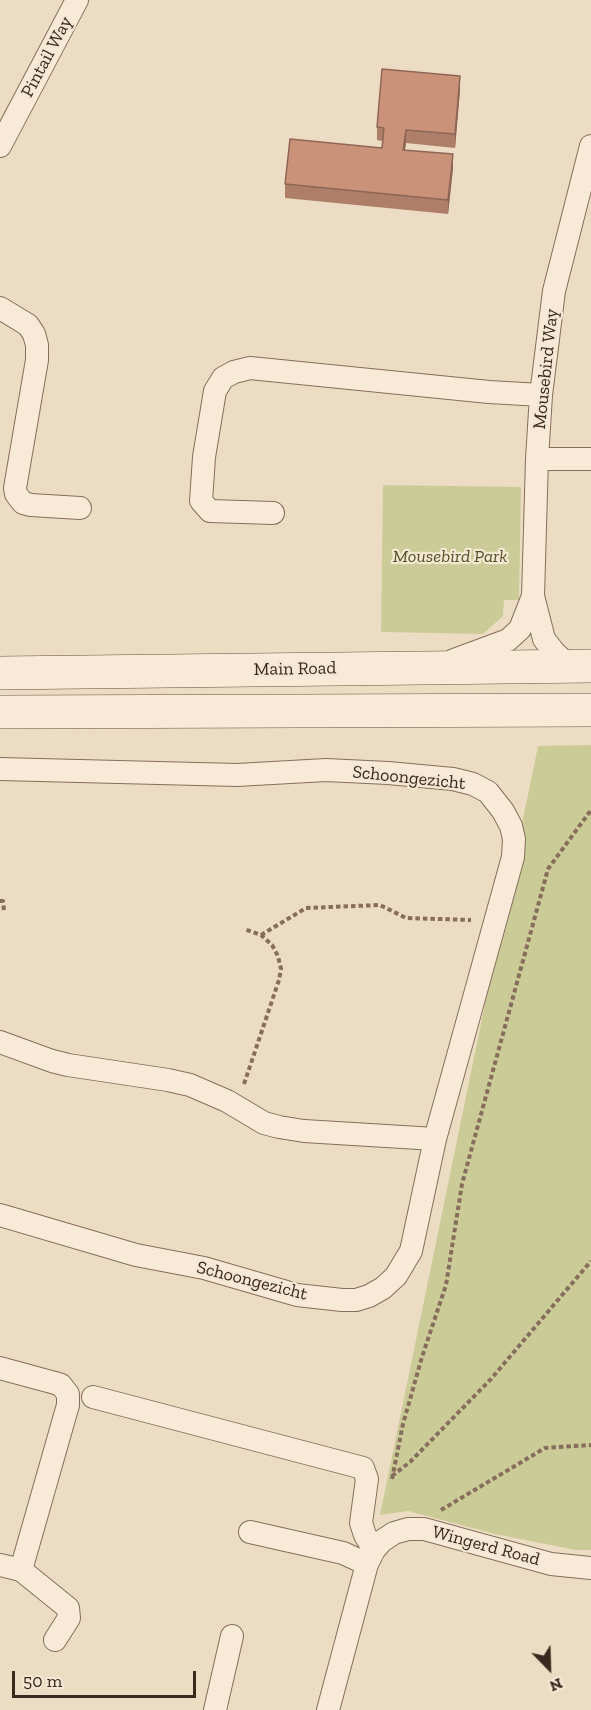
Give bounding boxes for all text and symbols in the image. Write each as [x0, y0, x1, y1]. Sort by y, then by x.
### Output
street label: Pintail Way [17, 13, 77, 101]
street label: Mousebird Way [529, 308, 563, 430]
park label: Mousebird Park [393, 546, 507, 568]
street label: Main Road [254, 657, 336, 681]
street label: Schoongezicht [351, 761, 467, 795]
street label: Schoongezicht [194, 1257, 310, 1305]
street label: Wingerd Road [430, 1521, 542, 1571]
north arrow [519, 1638, 579, 1698]
scale bar [15, 1659, 200, 1697]
text: 50 m [23, 1670, 62, 1692]
text: N [547, 1674, 566, 1696]

